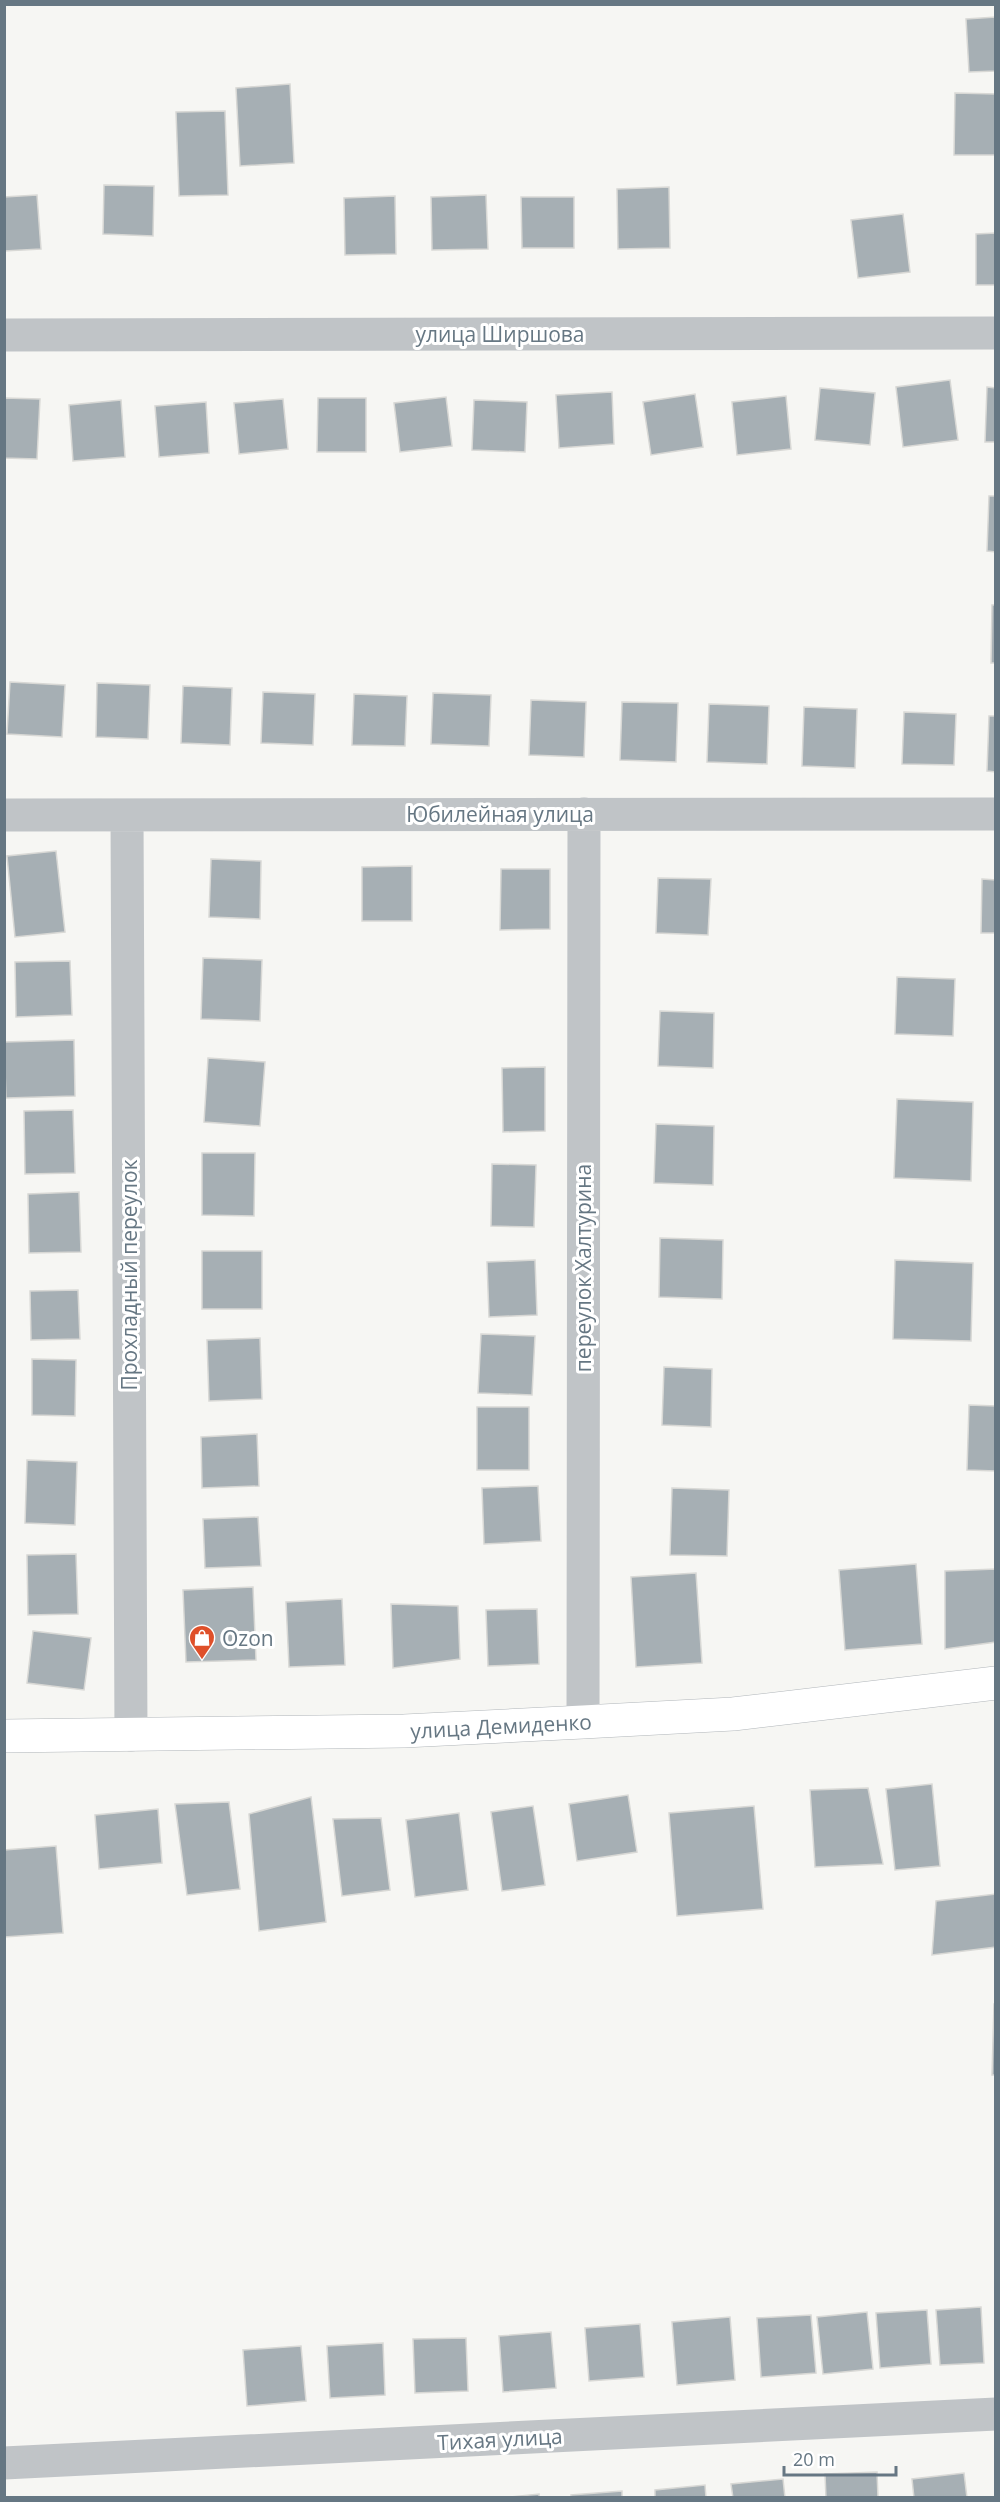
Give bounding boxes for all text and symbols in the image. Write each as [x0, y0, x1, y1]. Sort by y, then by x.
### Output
street label: улица Ширшова [415, 320, 585, 348]
street label: Юбилейная улица [406, 800, 594, 828]
street label: Прохладный переулок [115, 1159, 143, 1391]
street label: переулок Халтурина [569, 1164, 597, 1372]
shop icon: Ozon [187, 1623, 217, 1661]
place label: Ozon [222, 1624, 274, 1652]
street label: улица Демиденко [410, 1707, 592, 1745]
street label: Тихая улица [437, 2422, 563, 2456]
scale bar [784, 2439, 896, 2477]
text: 20 m [793, 2447, 835, 2471]

